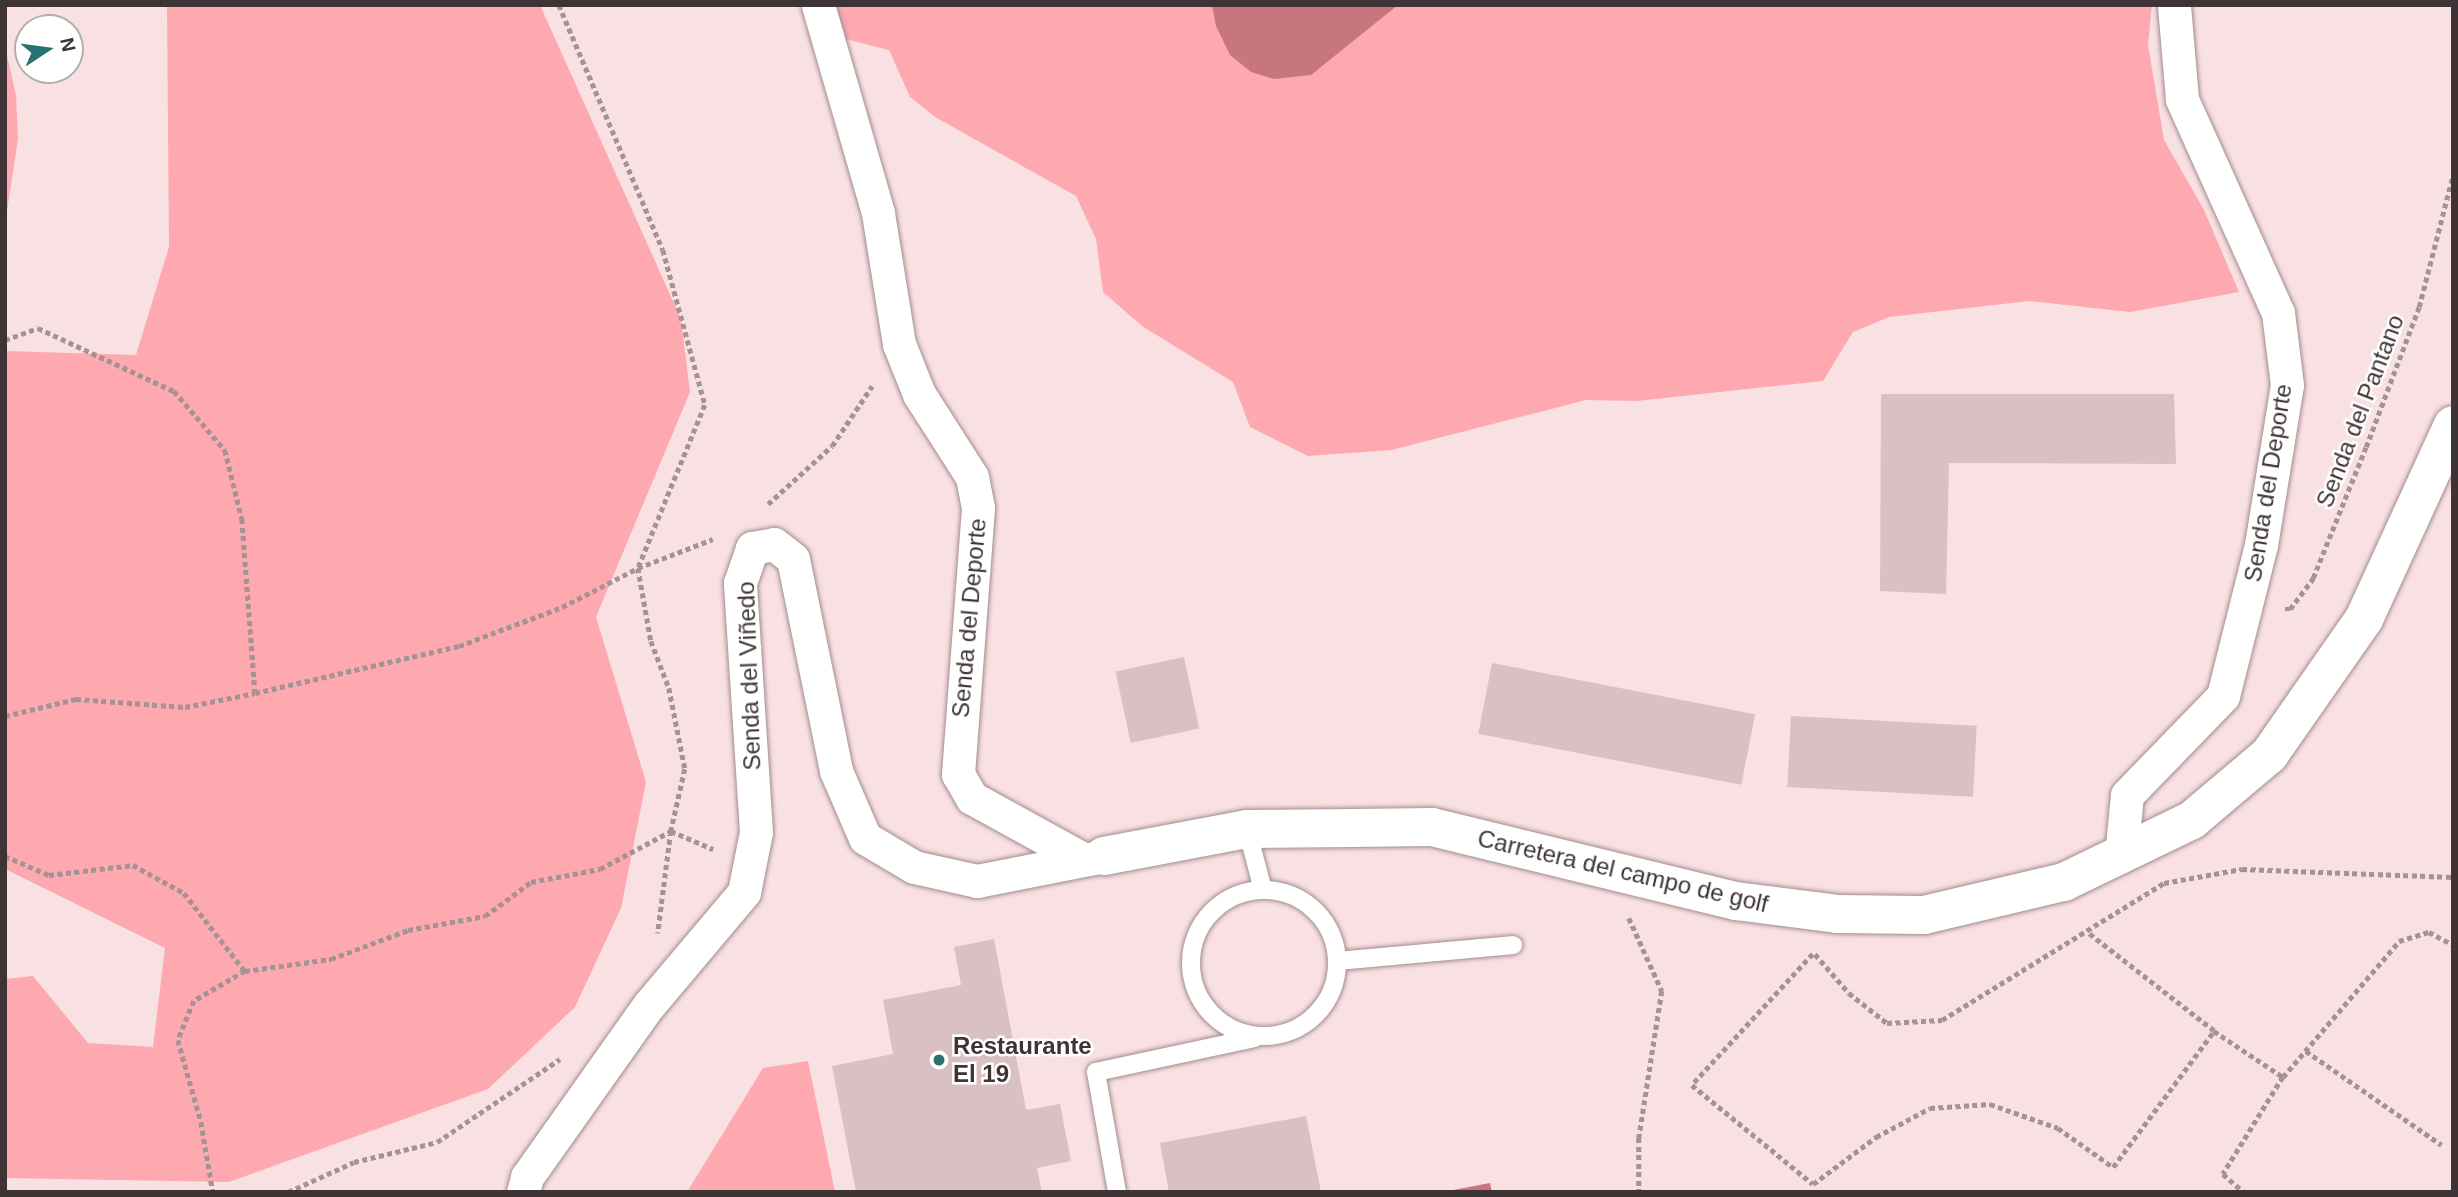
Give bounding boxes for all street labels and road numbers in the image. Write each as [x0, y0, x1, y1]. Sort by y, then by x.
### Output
street label: Senda del Pantano [2310, 311, 2410, 511]
street label: Senda del Deporte [2238, 382, 2298, 584]
street label: Senda del Deporte [946, 517, 992, 719]
street label: Senda del Viñedo [731, 581, 767, 771]
street label: Carretera del campo de golf [1475, 824, 1771, 918]

